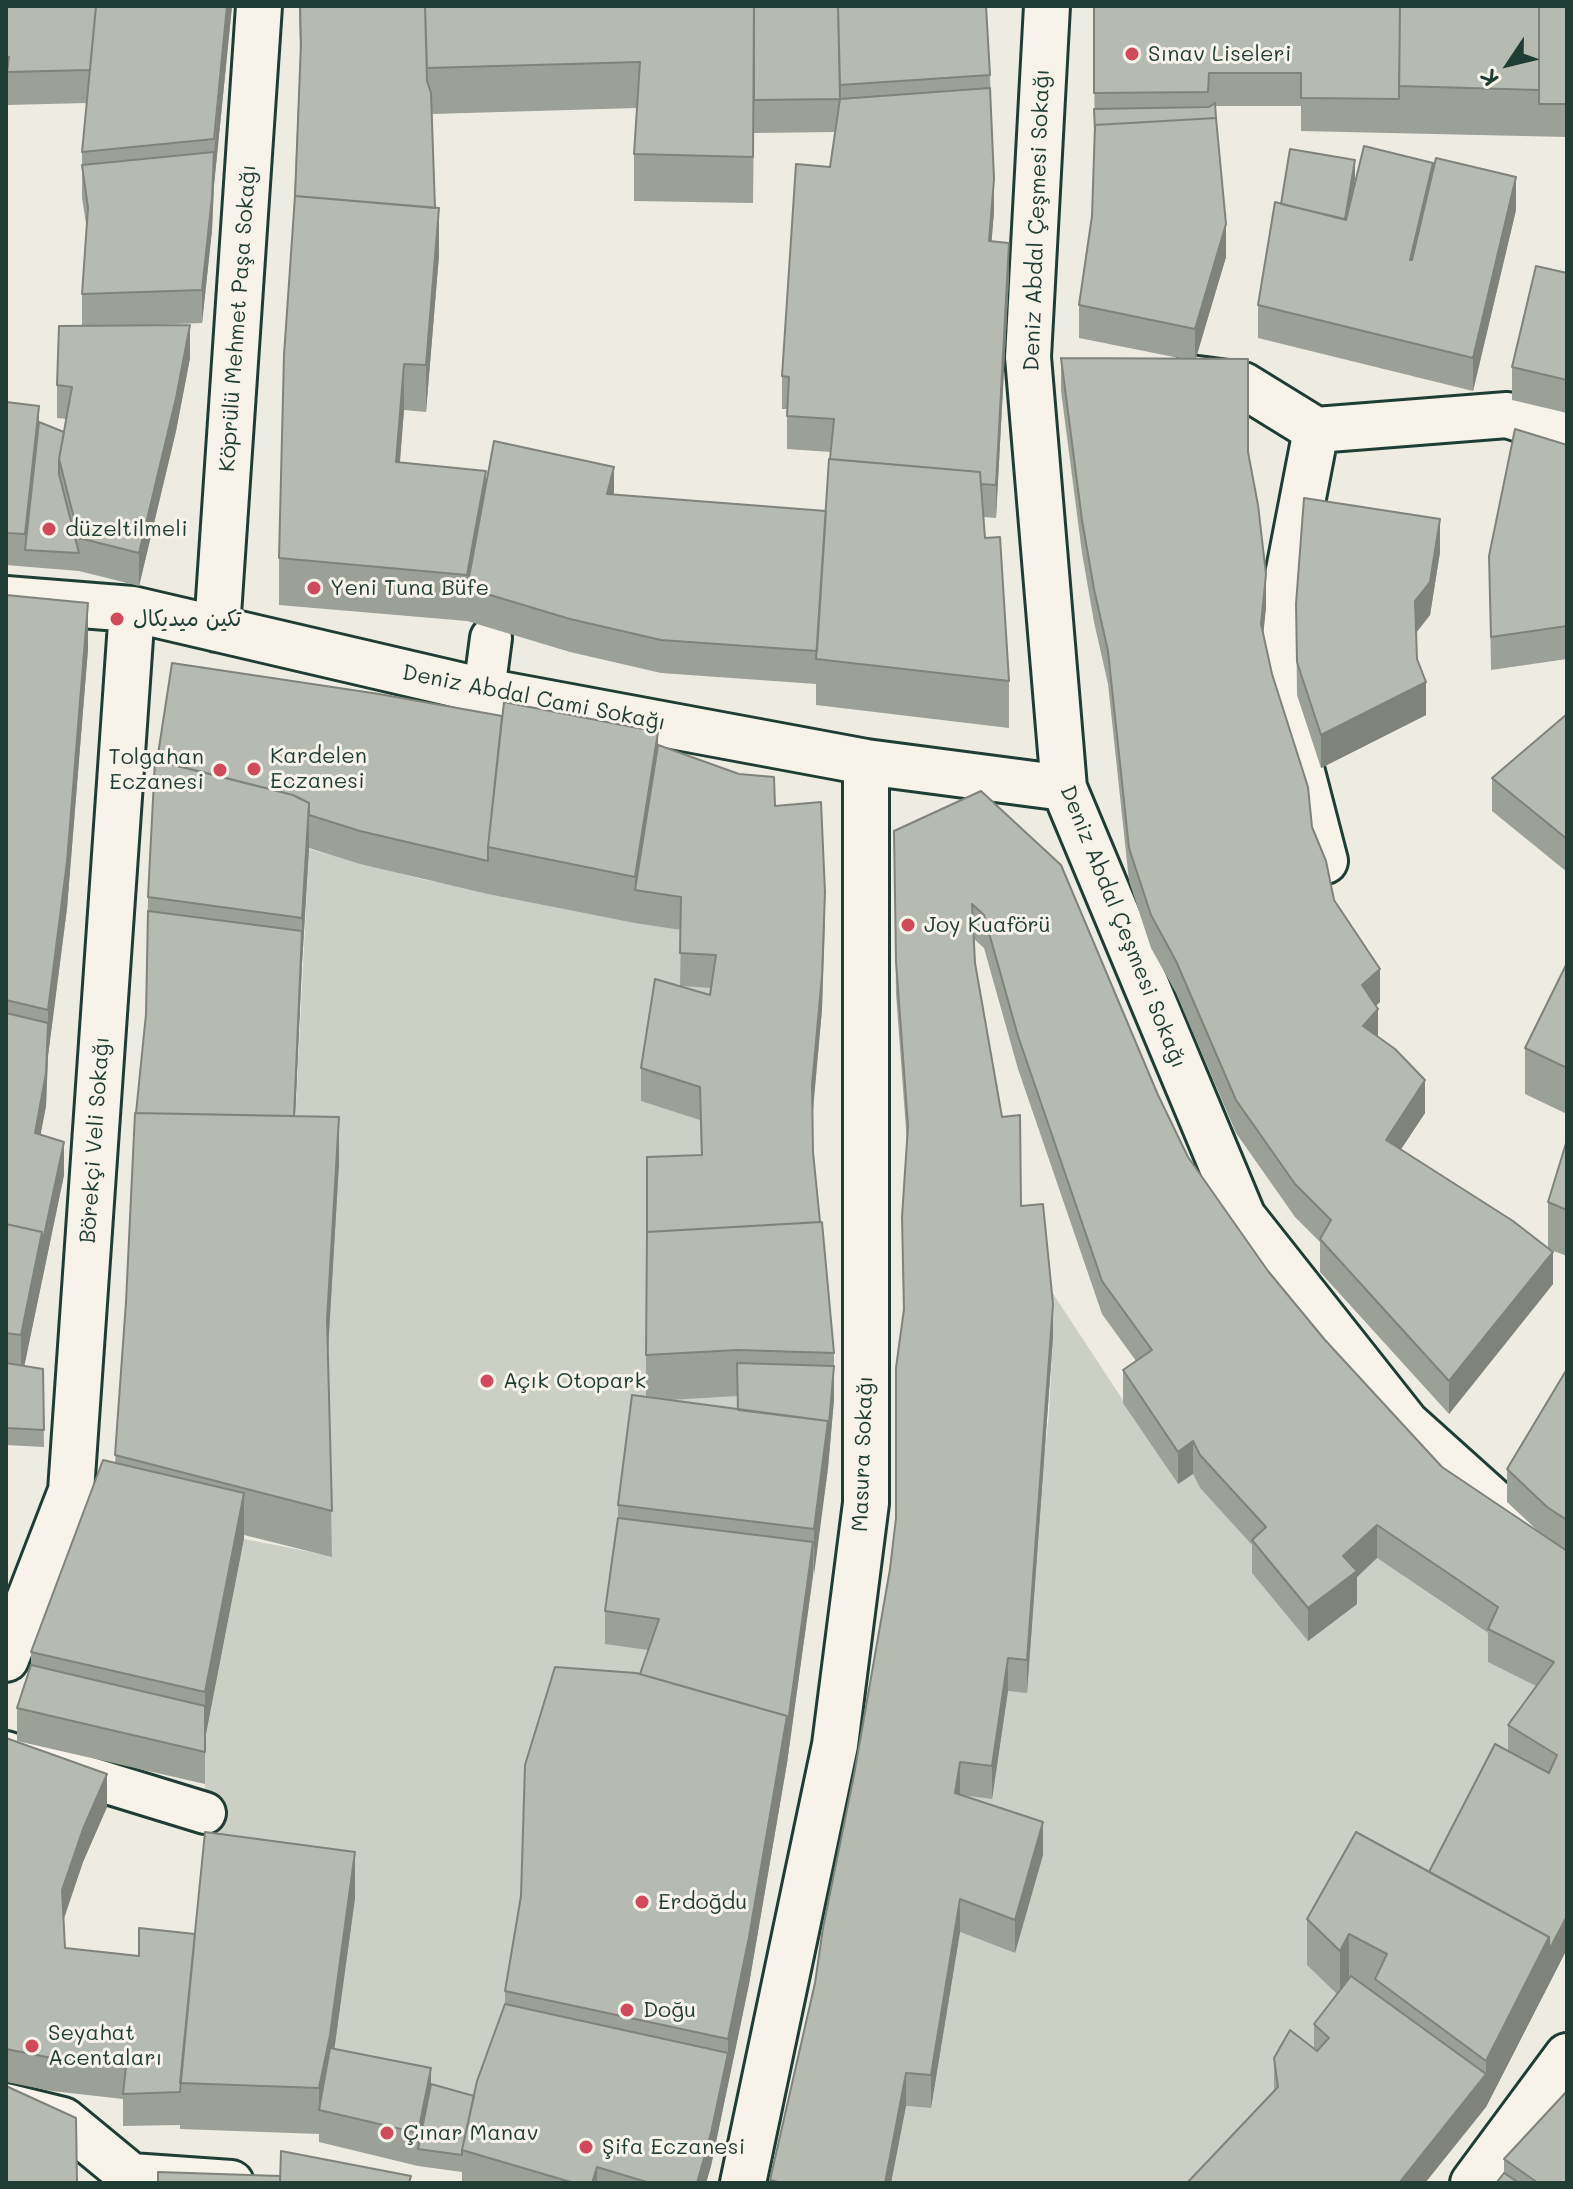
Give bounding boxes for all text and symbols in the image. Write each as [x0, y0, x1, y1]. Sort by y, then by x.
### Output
north arrow [1469, 24, 1549, 104]
place label: Sınav Liseleri [1148, 41, 1291, 67]
marker: Sınav Liseleri [1123, 45, 1141, 63]
text: K [1473, 64, 1505, 92]
street label: Deniz Abdal Çeşmesi Sokağı [1019, 68, 1055, 372]
street label: Köprülü Mehmet Paşa Sokağı [214, 163, 262, 473]
place label: düzeltilmeli [65, 516, 188, 542]
marker: düzeltilmeli [40, 520, 58, 538]
place label: Yeni Tuna Büfe [330, 575, 489, 601]
marker: Yeni Tuna Büfe [305, 579, 323, 597]
place label: تكين ميديكال [133, 606, 241, 632]
marker: تكين ميديكال [108, 610, 126, 628]
street label: Deniz Abdal Cami Sokağı [400, 660, 668, 736]
place label: Kardelen Eczanesi [270, 743, 367, 794]
place label: Tolgahan Eczanesi [108, 744, 204, 796]
marker: Kardelen Eczanesi [245, 760, 263, 778]
marker: Tolgahan Eczanesi [211, 761, 229, 779]
street label: Deniz Abdal Çeşmesi Sokağı [1054, 782, 1192, 1072]
place label: Joy Kuaförü [924, 912, 1051, 938]
marker: Joy Kuaförü [899, 916, 917, 934]
street label: Börekçi Veli Sokağı [75, 1036, 115, 1244]
place label: Açık Otopark [503, 1368, 646, 1394]
marker: Açık Otopark [478, 1372, 496, 1390]
street label: Masura Sokağı [847, 1375, 879, 1533]
place label: Erdoğdu [658, 1889, 747, 1915]
marker: Erdoğdu [633, 1893, 651, 1911]
place label: Doğu [643, 1997, 696, 2023]
marker: Doğu [618, 2001, 636, 2019]
place label: Seyahat Acentaları [48, 2020, 163, 2072]
marker: Seyahat Acentaları [23, 2037, 41, 2055]
place label: Çınar Manav [403, 2120, 538, 2146]
marker: Çınar Manav [378, 2124, 396, 2142]
place label: Şifa Eczanesi [602, 2134, 745, 2160]
marker: Şifa Eczanesi [577, 2138, 595, 2156]

